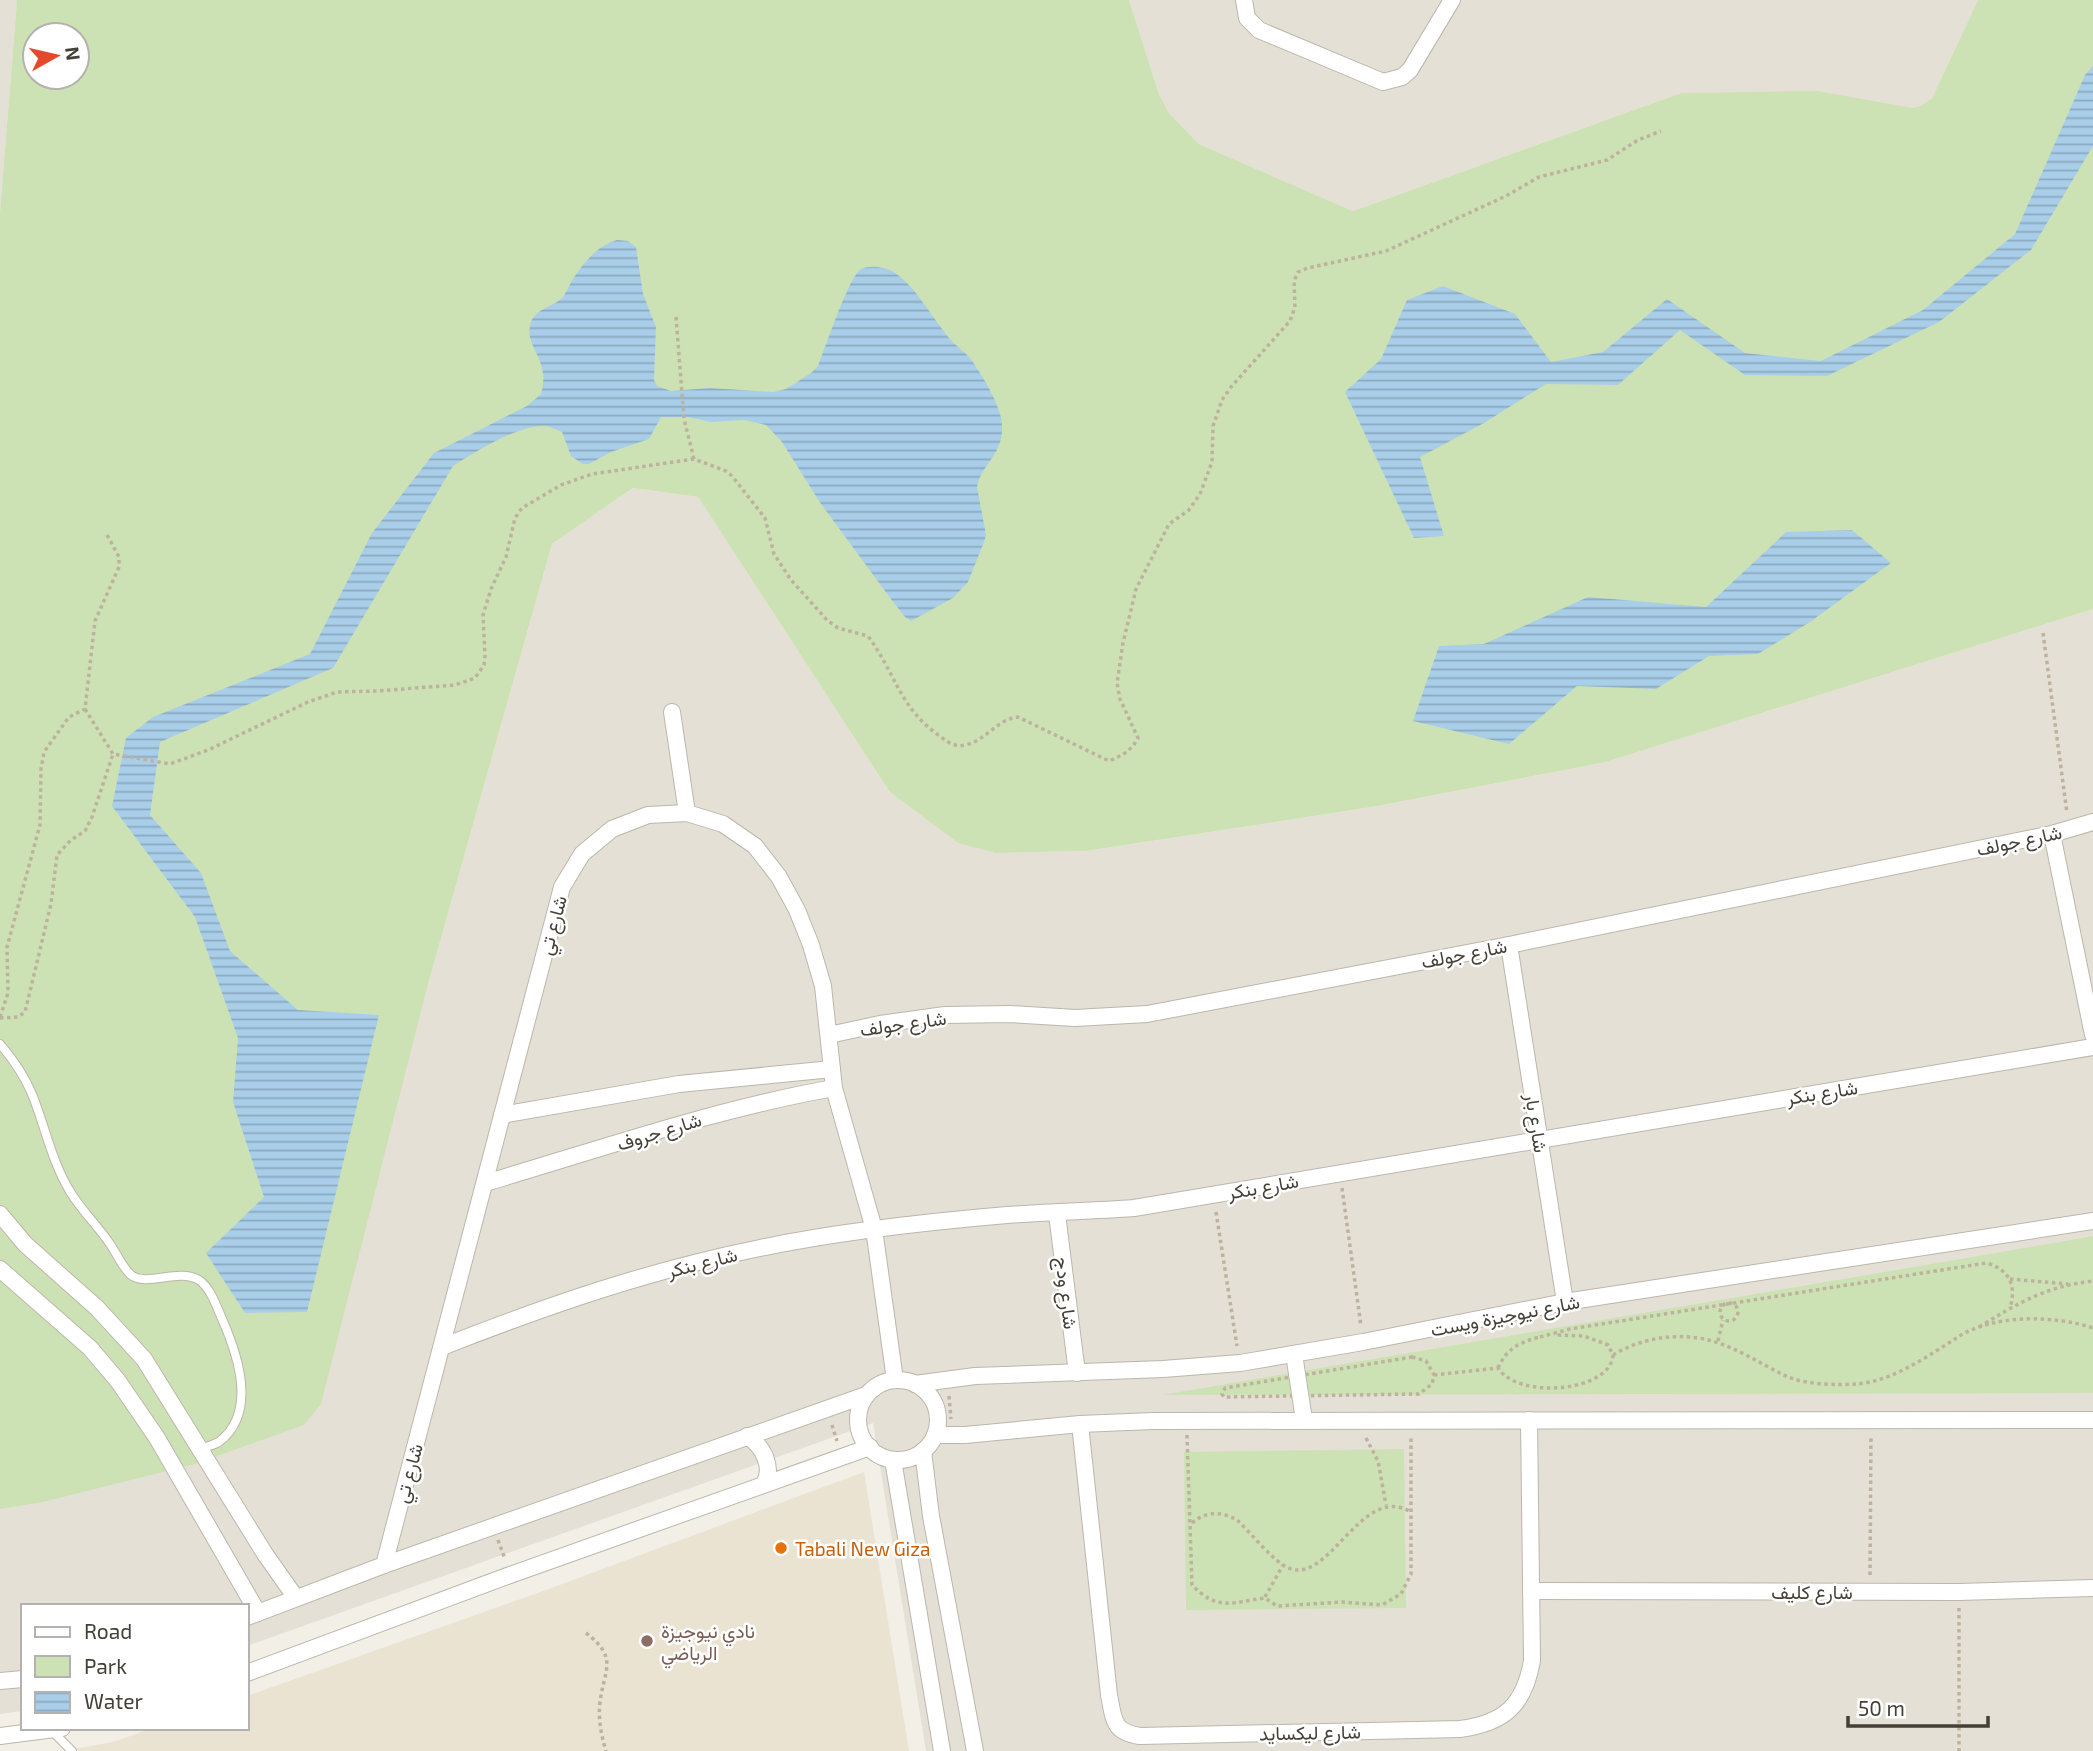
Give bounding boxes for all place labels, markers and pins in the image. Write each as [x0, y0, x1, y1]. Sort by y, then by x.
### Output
place label: Tabali New Giza [795, 1537, 930, 1560]
marker: Tabali New Giza [773, 1540, 789, 1556]
place label: نادي نيوجيزة الرياضي [661, 1619, 755, 1669]
marker: نادي نيوجيزة الرياضي [639, 1633, 655, 1649]

